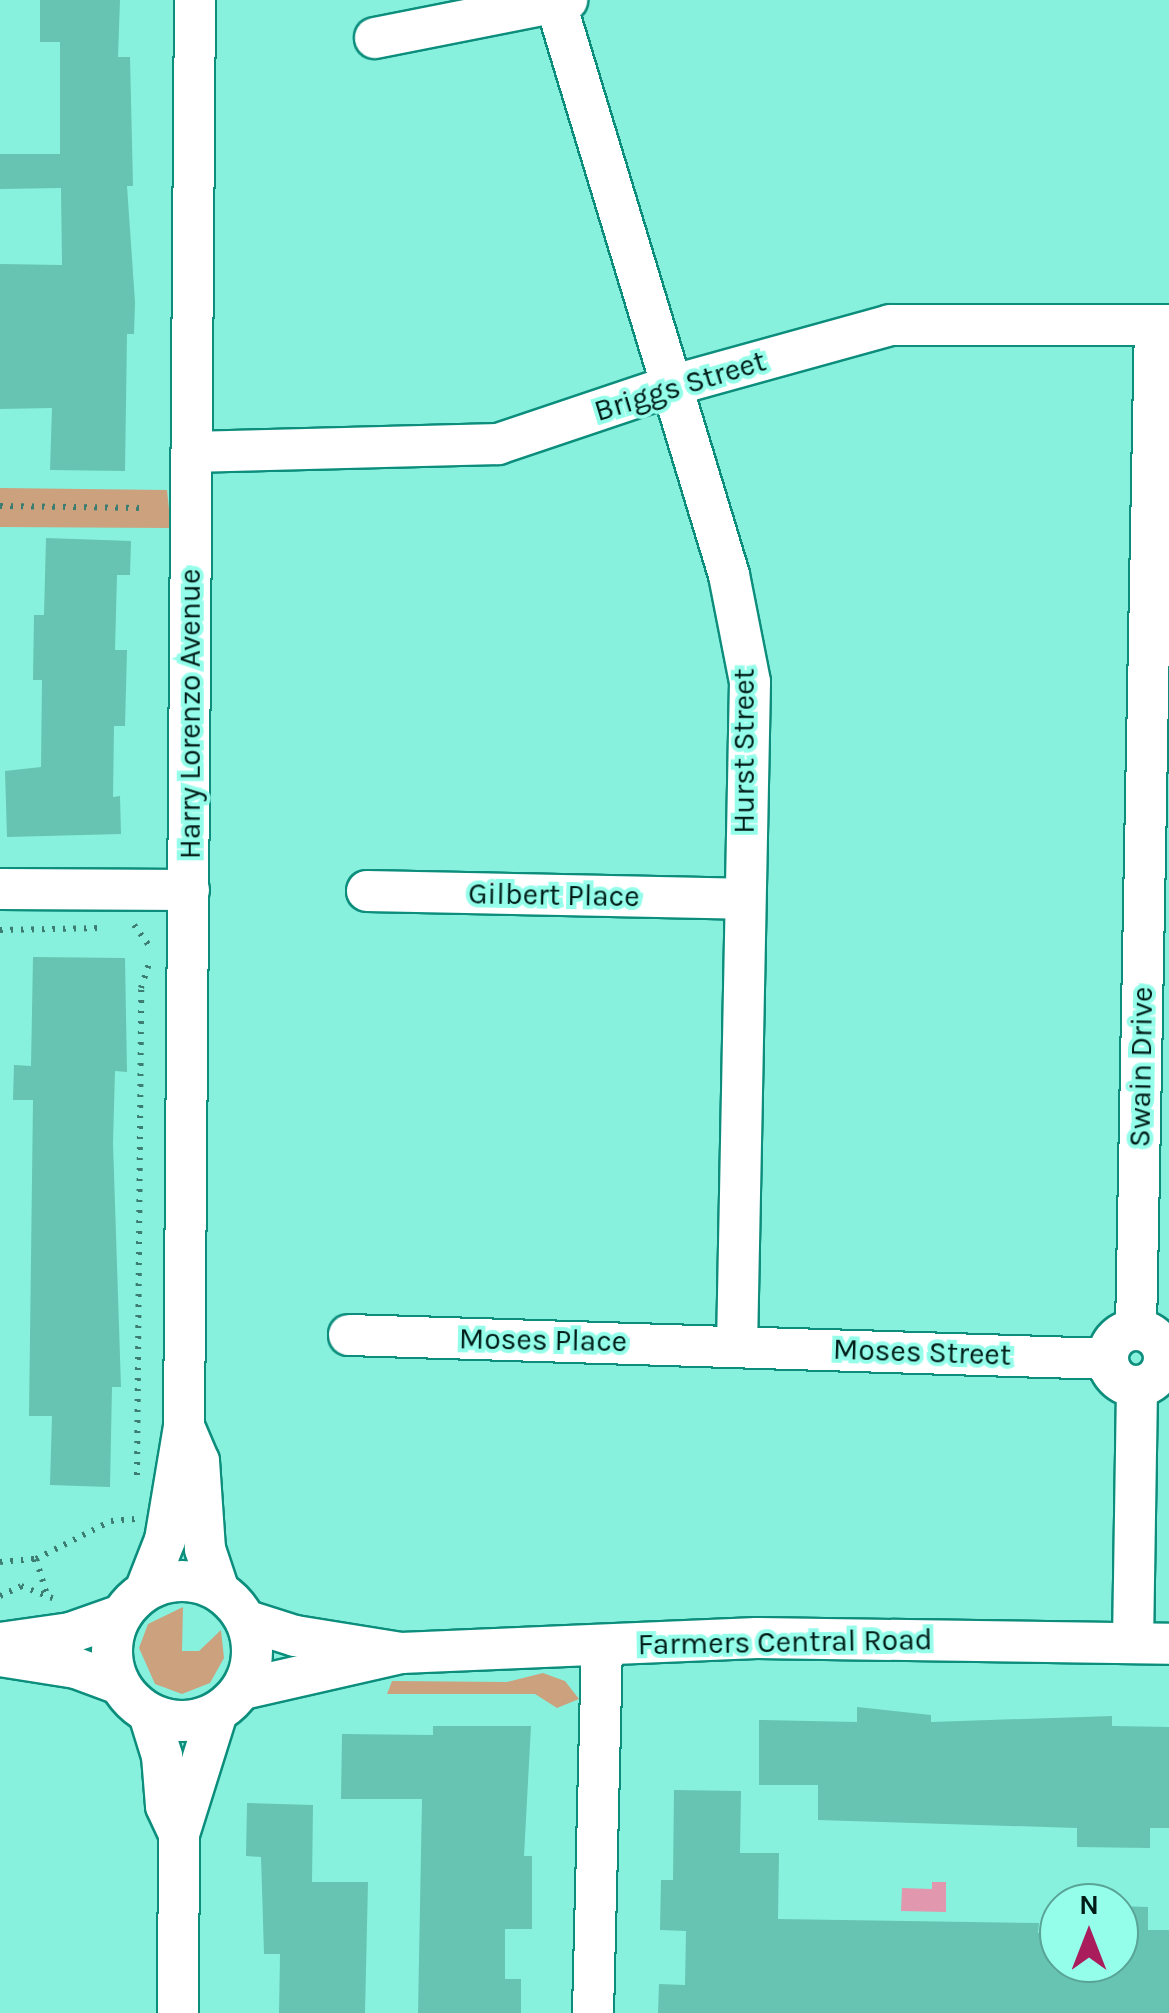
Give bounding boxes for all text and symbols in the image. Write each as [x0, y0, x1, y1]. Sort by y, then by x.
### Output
street label: Briggs Street [590, 343, 770, 429]
street label: Harry Lorenzo Avenue [172, 569, 208, 859]
street label: Hurst Street [726, 668, 762, 834]
street label: Gilbert Place [468, 876, 640, 914]
street label: Swain Drive [1122, 986, 1160, 1148]
street label: Moses Place [459, 1321, 627, 1359]
street label: Moses Street [832, 1331, 1012, 1373]
street label: Farmers Central Road [637, 1621, 933, 1663]
north arrow [1039, 1883, 1139, 1983]
text: N [1079, 1888, 1099, 1921]

